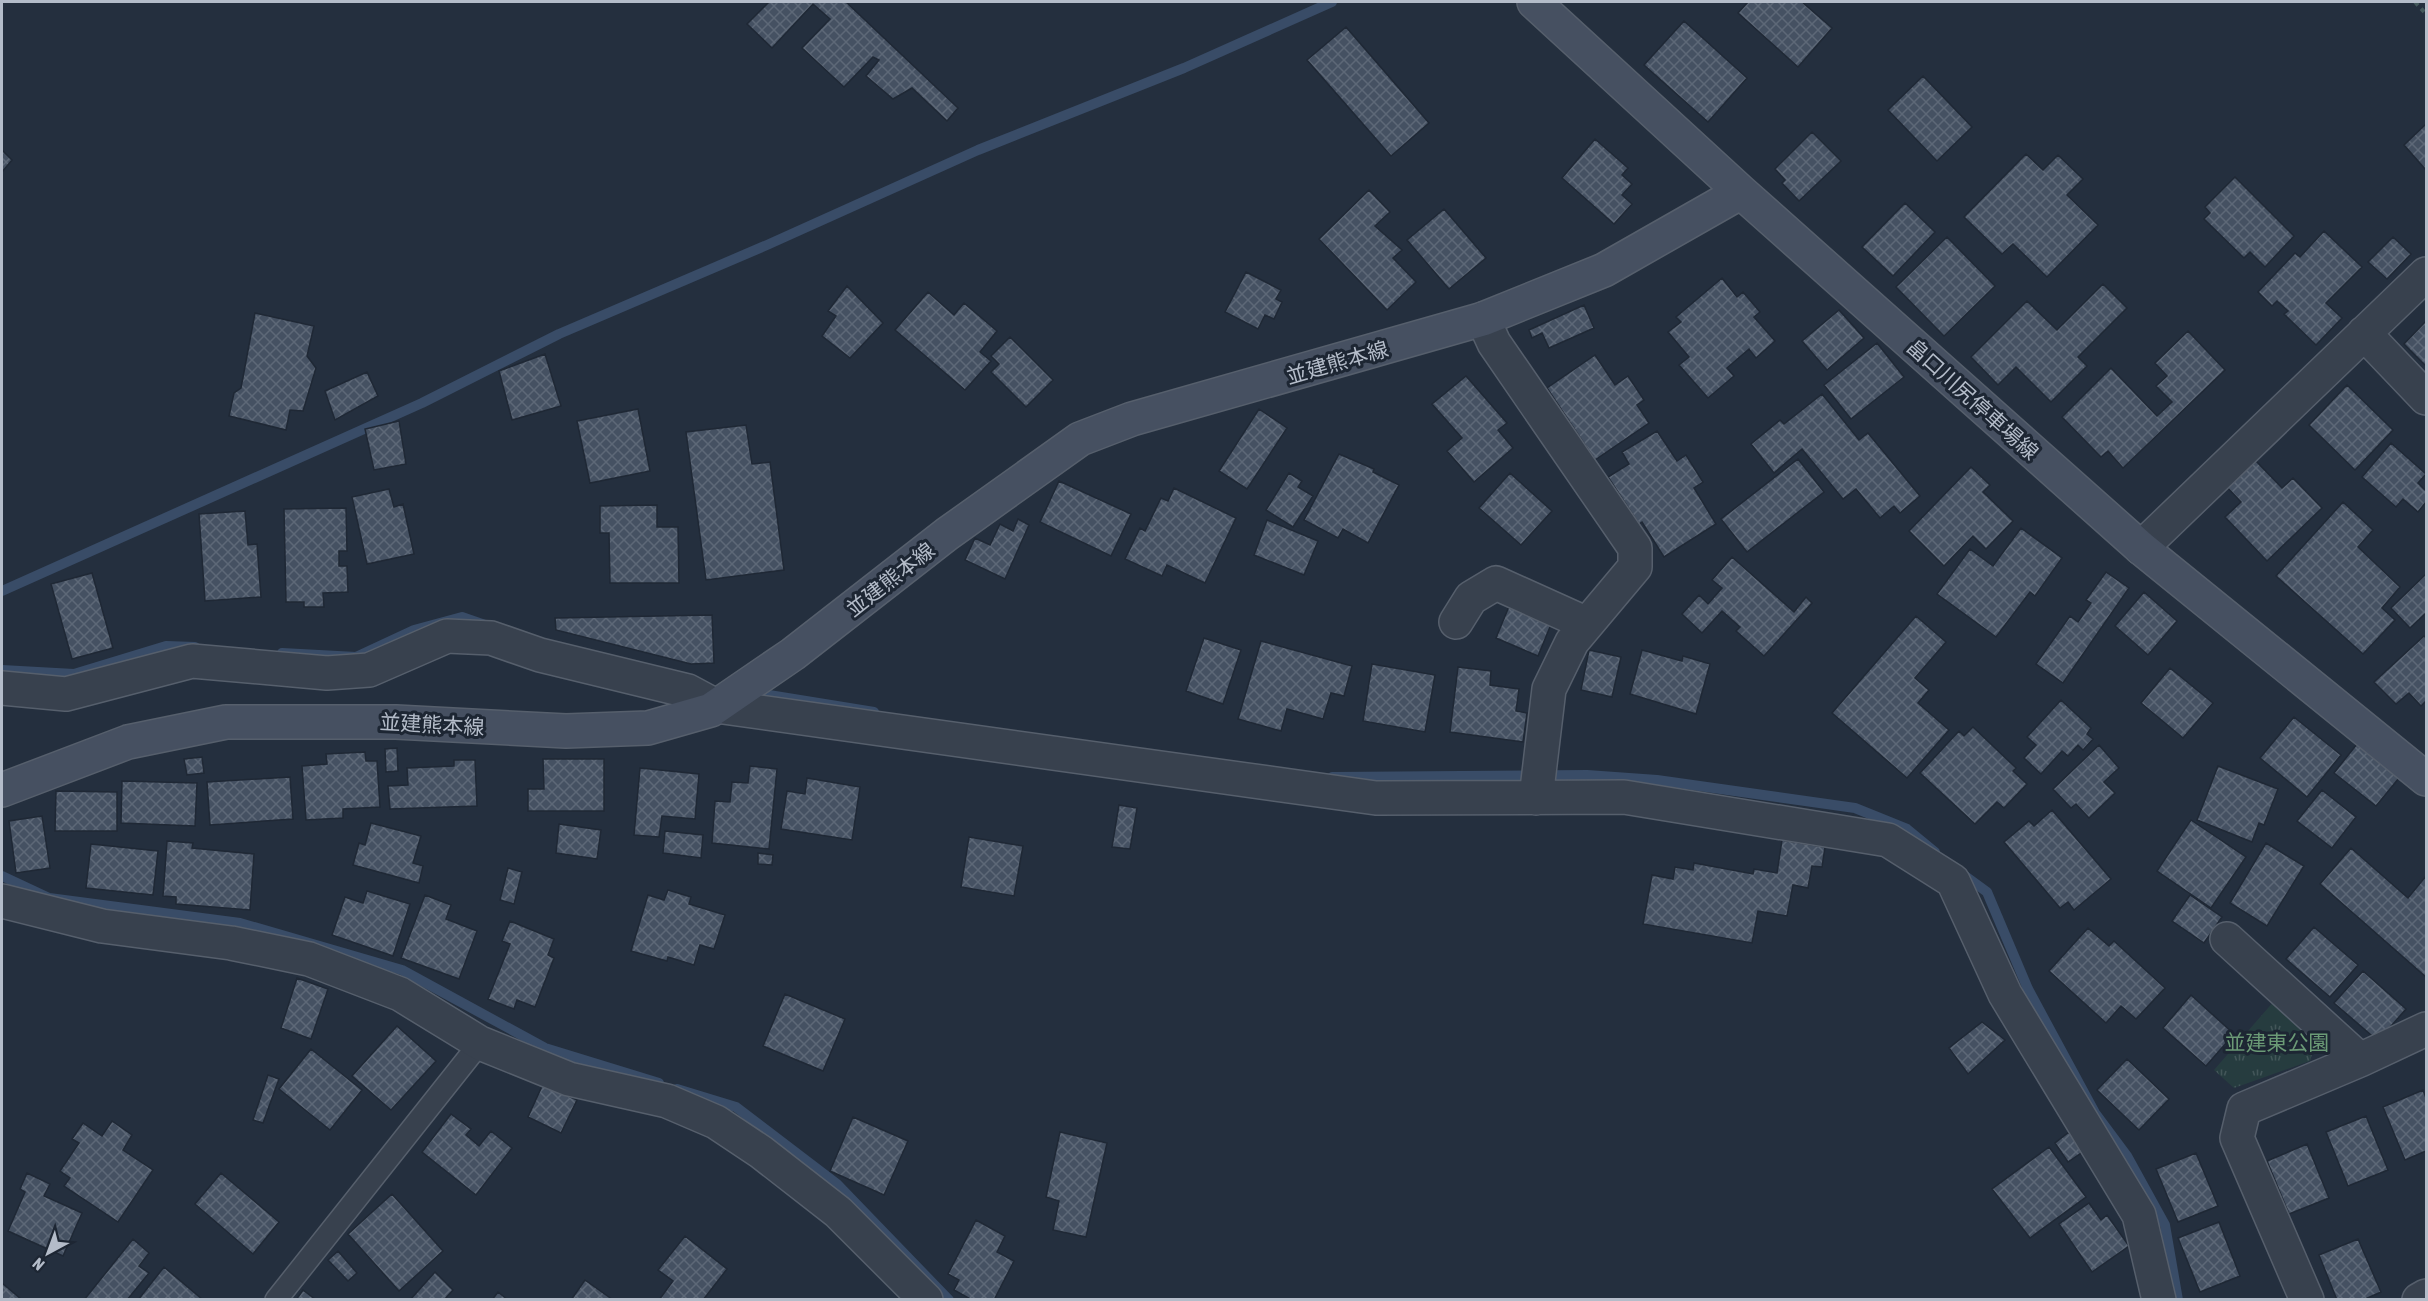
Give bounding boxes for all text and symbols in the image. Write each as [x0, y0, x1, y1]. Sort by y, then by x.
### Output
street label: 畠口川尻停車場線 [1903, 334, 2043, 464]
street label: 並建熊本線 [1283, 336, 1391, 388]
street label: 並建熊本線 [841, 537, 939, 621]
street label: 並建熊本線 [379, 709, 485, 739]
park label: 並建東公園 [2225, 1030, 2330, 1054]
north arrow [18, 1223, 78, 1283]
text: N [29, 1254, 48, 1274]

